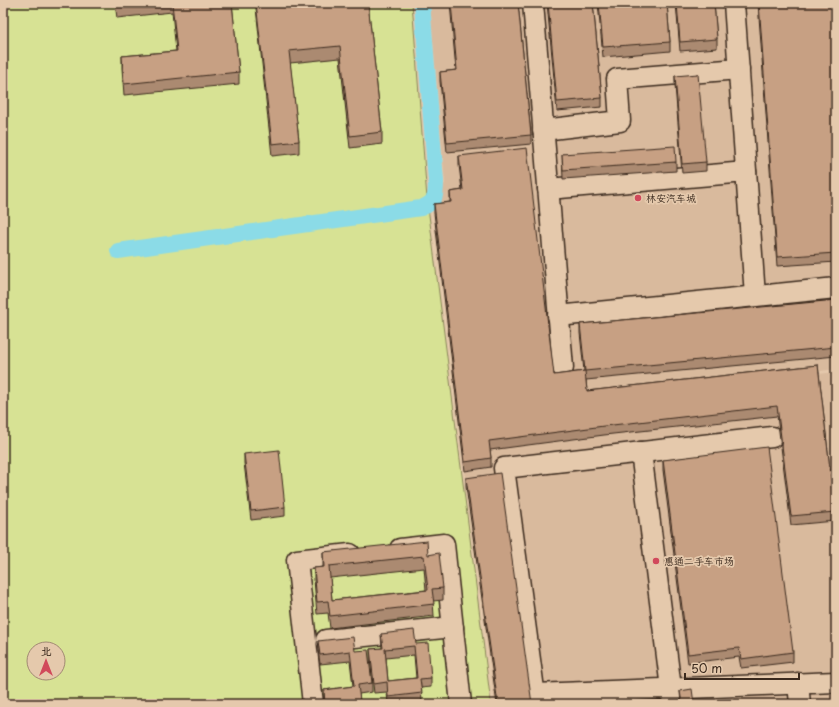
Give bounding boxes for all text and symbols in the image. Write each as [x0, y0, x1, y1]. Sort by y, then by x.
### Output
place label: 林安汽车城 [646, 190, 696, 205]
marker: 林安汽车城 [633, 193, 643, 203]
place label: 惠通二手车市场 [664, 553, 734, 568]
marker: 惠通二手车市场 [651, 556, 661, 566]
north arrow [26, 641, 66, 681]
text: 北 [41, 642, 52, 659]
scale bar [685, 655, 799, 681]
text: 50 m [691, 659, 722, 677]

